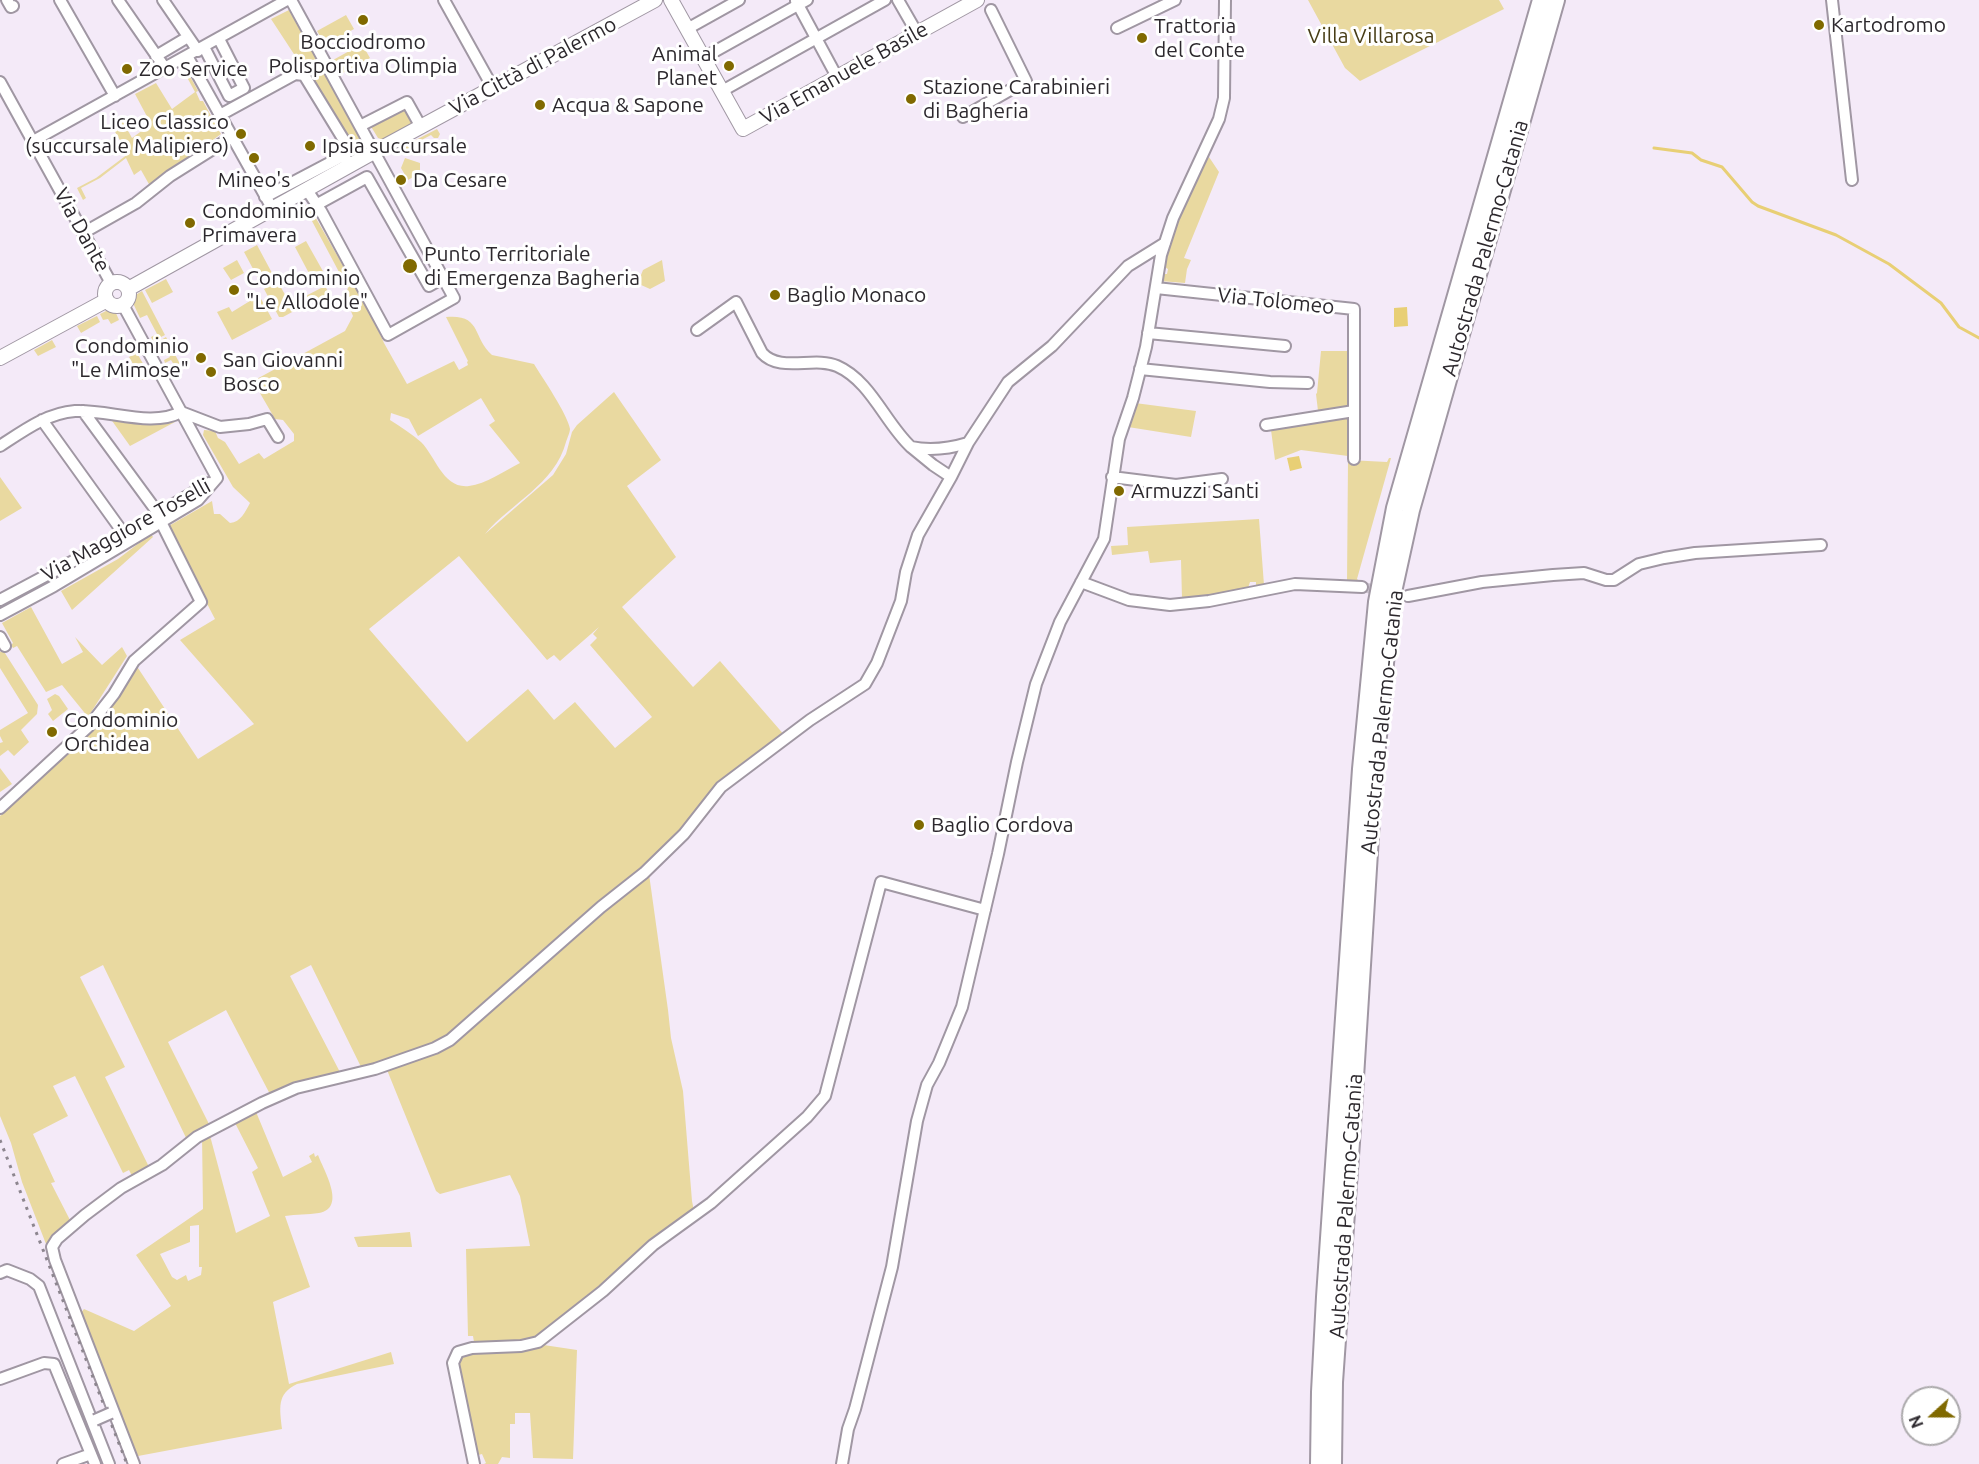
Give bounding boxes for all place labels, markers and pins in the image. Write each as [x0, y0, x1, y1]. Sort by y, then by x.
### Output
place label: Kartodromo [1831, 12, 1946, 38]
marker: Bocciodromo Polisportiva Olimpia [356, 13, 370, 27]
place label: Trattoria del Conte [1154, 13, 1245, 63]
marker: Kartodromo [1812, 18, 1826, 32]
place label: Bocciodromo Polisportiva Olimpia [268, 29, 458, 79]
marker: Trattoria del Conte [1135, 31, 1149, 45]
place label: Animal Planet [652, 41, 717, 91]
place label: Zoo Service [139, 56, 248, 82]
marker: Animal Planet [722, 59, 736, 73]
marker: Zoo Service [120, 62, 134, 76]
place label: Stazione Carabinieri di Bagheria [923, 74, 1110, 124]
place label: Acqua & Sapone [552, 92, 704, 118]
marker: Stazione Carabinieri di Bagheria [904, 92, 918, 106]
marker: Acqua & Sapone [533, 98, 547, 112]
place label: Liceo Classico (succursale Malipiero) [25, 109, 229, 159]
marker: Liceo Classico (succursale Malipiero) [234, 127, 248, 141]
place label: Ipsia succursale [322, 133, 467, 159]
marker: Ipsia succursale [303, 139, 317, 153]
marker: Mineo's [247, 151, 261, 165]
place label: Mineo's [218, 167, 290, 193]
place label: Da Cesare [413, 167, 507, 193]
marker: Da Cesare [394, 173, 408, 187]
place label: Condominio Primavera [202, 198, 316, 248]
marker: Condominio Primavera [183, 216, 197, 230]
place label: Punto Territoriale di Emergenza Bagheria [424, 241, 640, 291]
marker: Punto Territoriale di Emergenza Bagheria [401, 257, 419, 275]
place label: Condominio "Le Allodole" [246, 265, 368, 315]
place label: Baglio Monaco [787, 282, 926, 308]
marker: Condominio "Le Allodole" [227, 283, 241, 297]
marker: Baglio Monaco [768, 288, 782, 302]
place label: Condominio "Le Mimose" [71, 333, 189, 383]
place label: San Giovanni Bosco [223, 347, 343, 397]
marker: Condominio "Le Mimose" [194, 351, 208, 365]
marker: San Giovanni Bosco [204, 365, 218, 379]
place label: Armuzzi Santi [1131, 478, 1259, 504]
marker: Armuzzi Santi [1112, 484, 1126, 498]
place label: Condominio Orchidea [64, 707, 178, 757]
marker: Condominio Orchidea [45, 725, 59, 739]
place label: Baglio Cordova [931, 812, 1074, 838]
marker: Baglio Cordova [912, 818, 926, 832]

